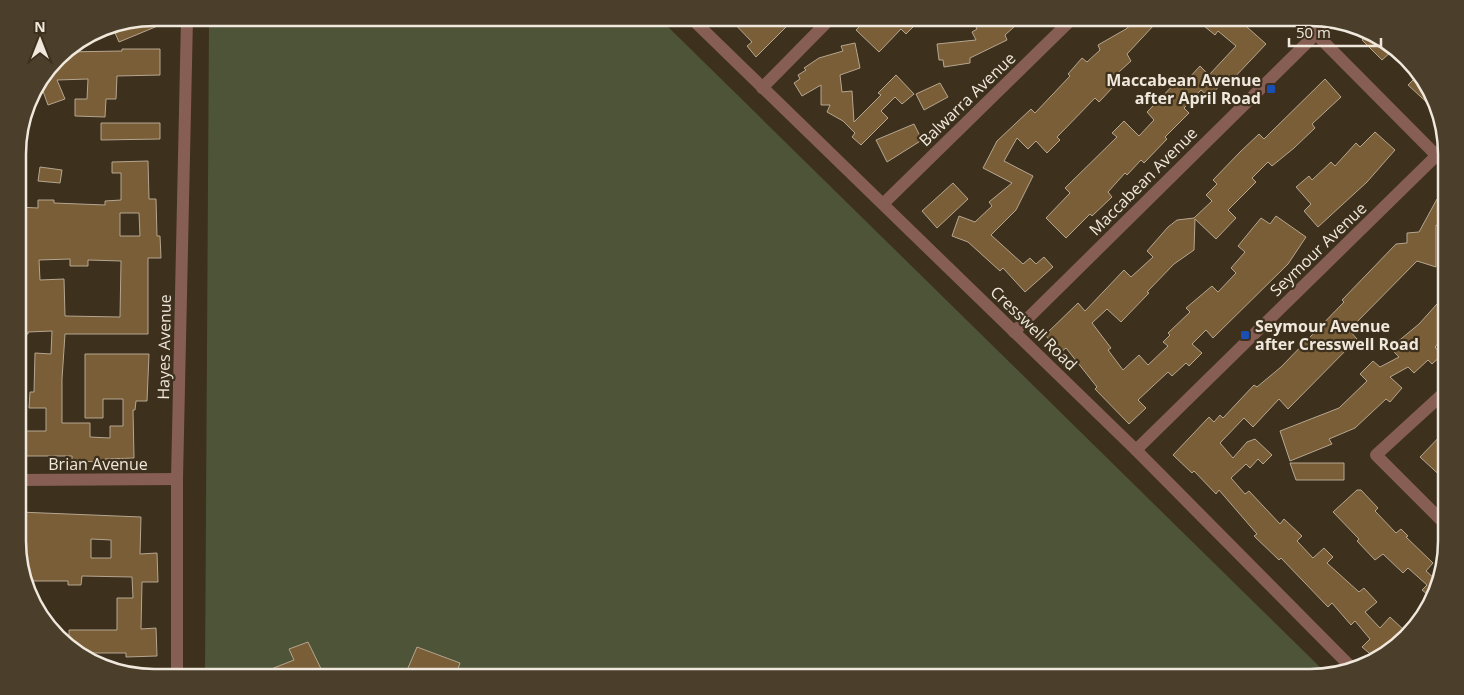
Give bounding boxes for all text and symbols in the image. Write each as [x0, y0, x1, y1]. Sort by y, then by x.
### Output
north arrow [15, 15, 65, 65]
scale bar [1289, 15, 1382, 47]
text: N [34, 17, 46, 36]
text: 50 m [1296, 22, 1331, 42]
street label: Balwarra Avenue [914, 47, 1020, 151]
place label: Maccabean Avenue after April Road [1106, 69, 1261, 109]
marker: Maccabean Avenue after April Road [1265, 83, 1277, 95]
street label: Maccabean Avenue [1084, 122, 1202, 240]
street label: Seymour Avenue [1265, 197, 1371, 301]
street label: Cresswell Road [986, 281, 1082, 375]
street label: Hayes Avenue [152, 294, 176, 400]
place label: Seymour Avenue after Cresswell Road [1255, 315, 1419, 355]
marker: Seymour Avenue after Cresswell Road [1239, 329, 1251, 341]
street label: Brian Avenue [48, 453, 148, 475]

